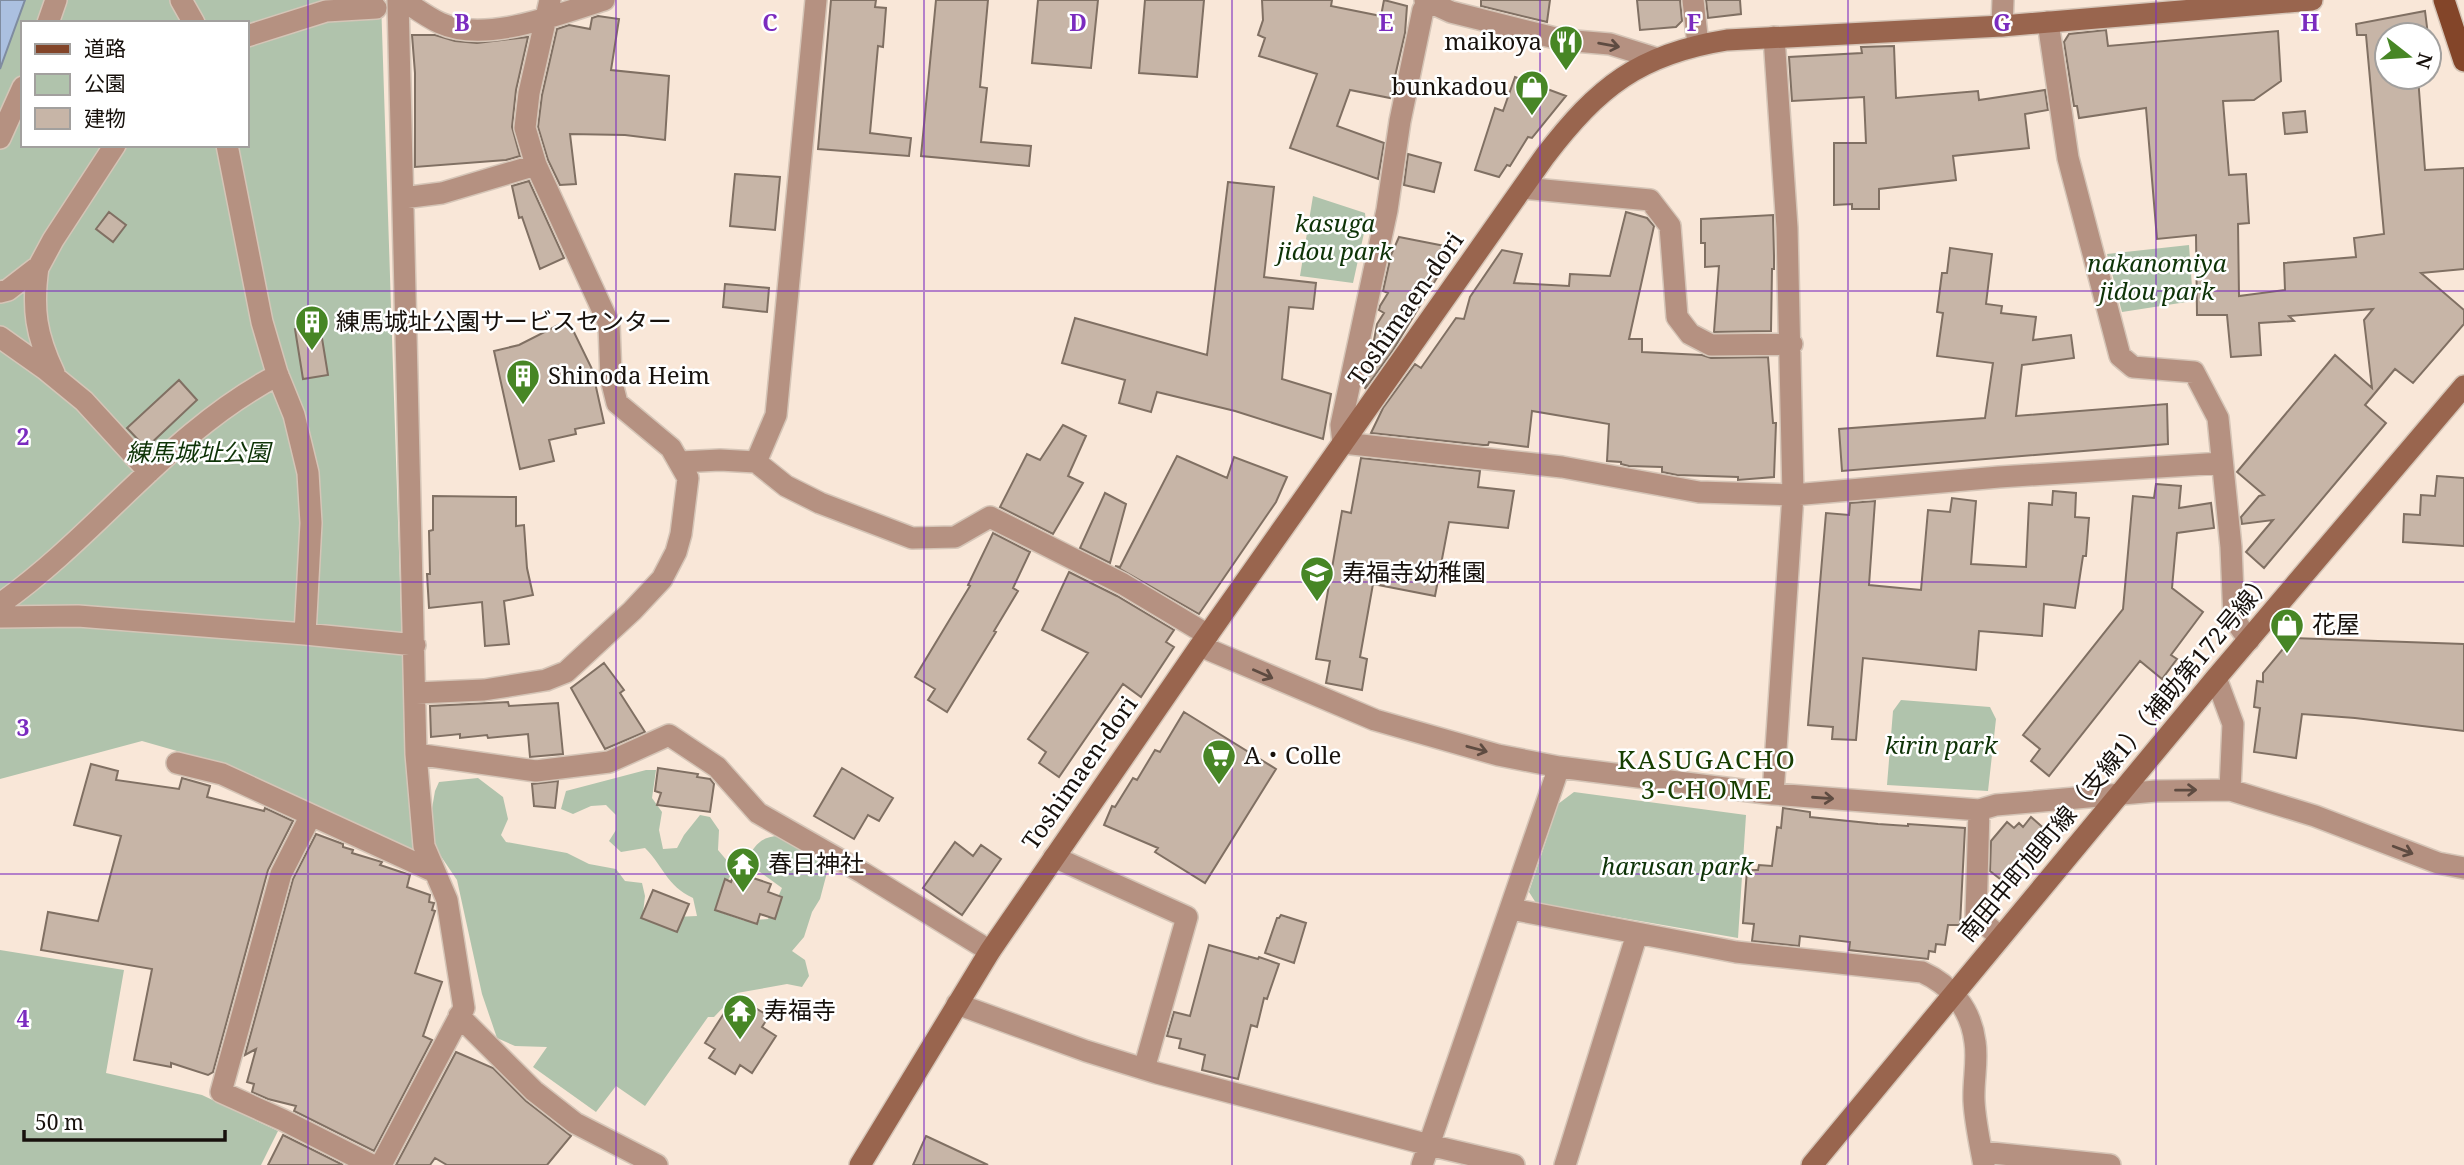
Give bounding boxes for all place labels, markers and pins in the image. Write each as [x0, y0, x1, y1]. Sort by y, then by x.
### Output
restaurant icon: maikoya [1547, 23, 1585, 72]
place label: maikoya [1444, 24, 1542, 57]
shop icon: bunkadou [1513, 68, 1551, 117]
place label: bunkadou [1391, 69, 1508, 102]
building icon: 練馬城址公園サービスセンター [293, 303, 331, 352]
place label: 練馬城址公園サービスセンター [336, 304, 672, 337]
building icon: Shinoda Heim [504, 357, 542, 406]
place label: Shinoda Heim [548, 358, 710, 391]
school or university icon: 寿福寺幼稚園 [1298, 554, 1336, 603]
place label: 寿福寺幼稚園 [1342, 555, 1486, 588]
shop icon: 花屋 [2268, 606, 2306, 655]
place label: 花屋 [2312, 607, 2360, 640]
supermarket icon: A・Colle [1200, 737, 1238, 786]
place label: A・Colle [1244, 738, 1341, 771]
temple icon: 春日神社 [724, 845, 762, 894]
place label: 春日神社 [768, 846, 864, 879]
temple icon: 寿福寺 [721, 992, 759, 1041]
place label: 寿福寺 [764, 993, 836, 1026]

